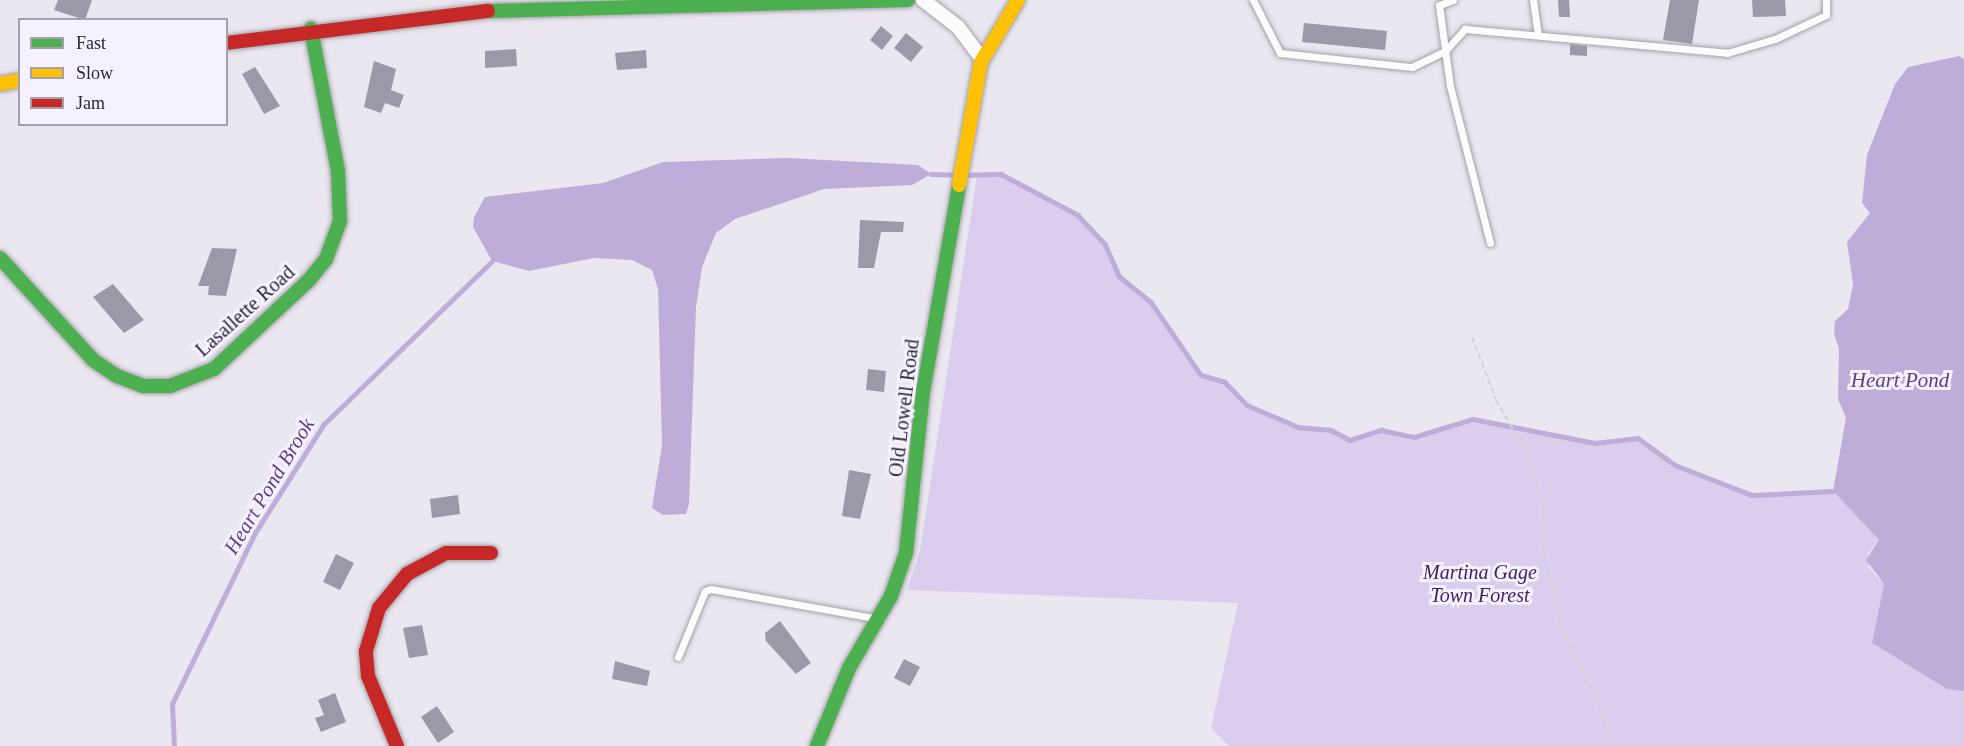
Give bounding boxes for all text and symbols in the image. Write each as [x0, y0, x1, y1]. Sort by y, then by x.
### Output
legend [18, 18, 228, 126]
text: Fast [76, 33, 106, 53]
text: Slow [76, 63, 113, 83]
text: Jam [76, 93, 105, 113]
street label: Lasallette Road [191, 260, 299, 362]
street label: Old Lowell Road [884, 338, 924, 478]
water label: Heart Pond [1851, 367, 1949, 393]
water label: Heart Pond Brook [218, 413, 320, 559]
park label: Martina Gage Town Forest [1423, 561, 1537, 608]

